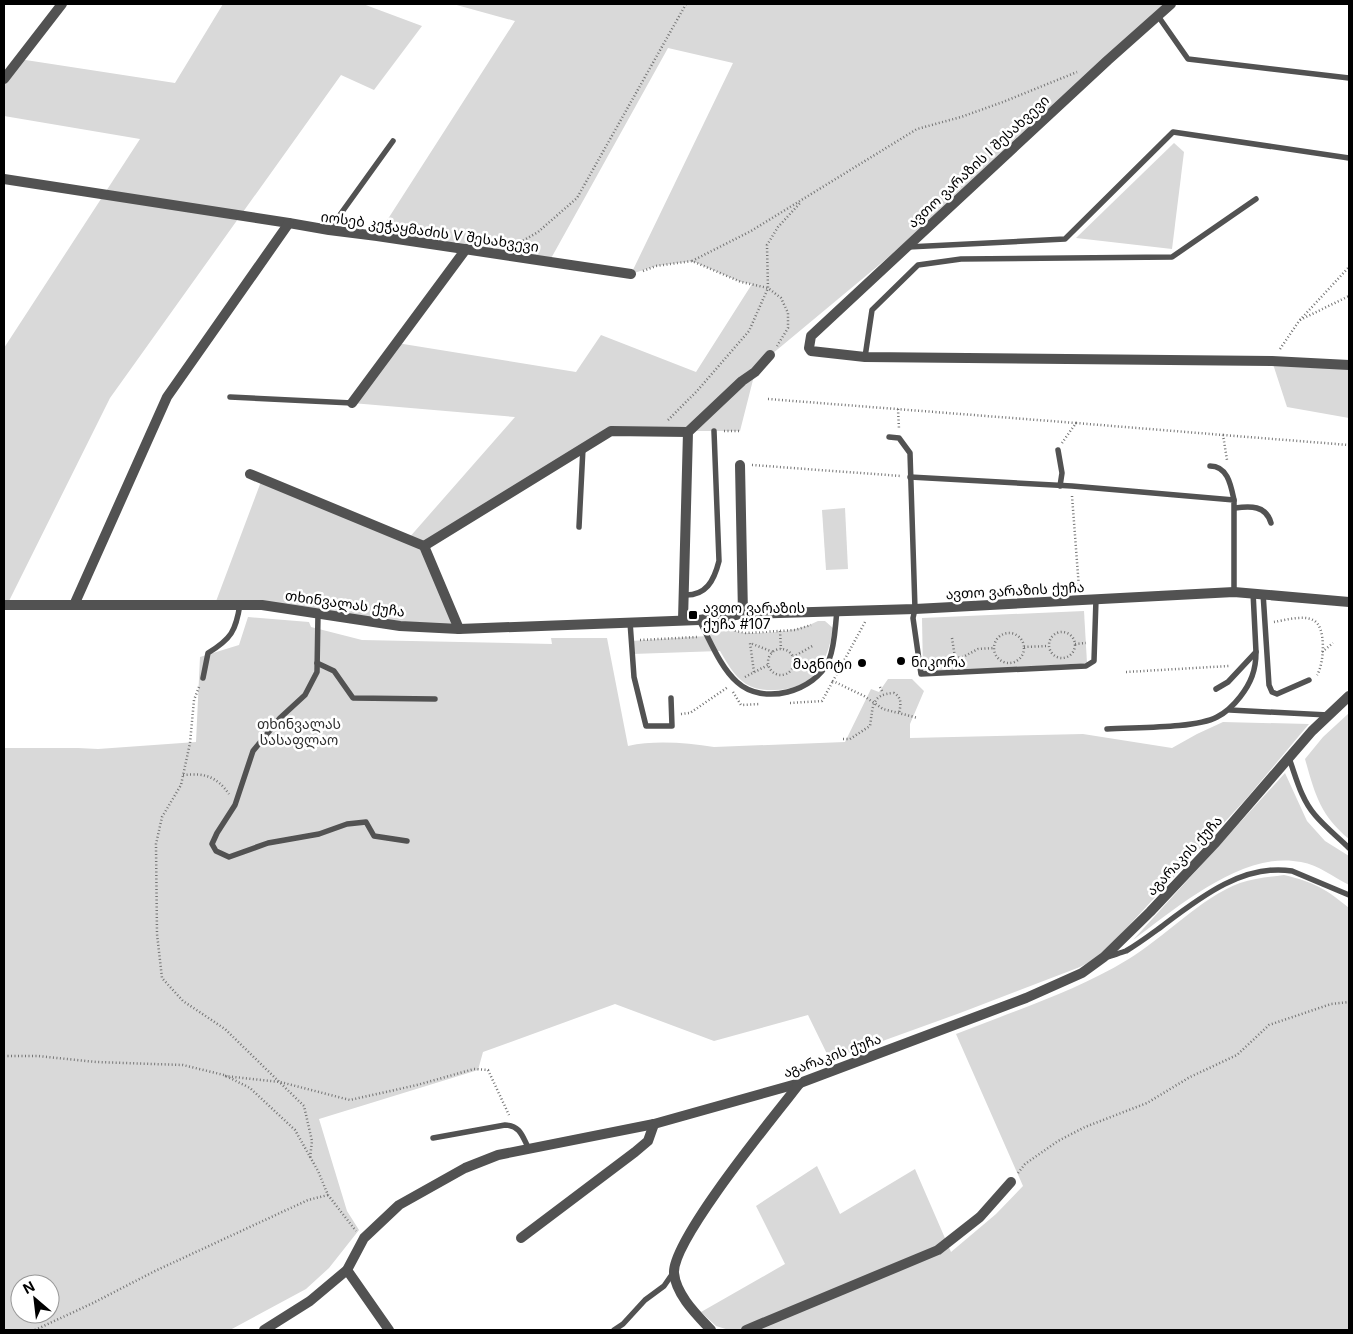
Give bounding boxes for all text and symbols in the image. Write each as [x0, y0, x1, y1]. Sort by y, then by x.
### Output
street label: ავთო ვარაზის I შესახვევი [904, 91, 1053, 232]
street label: იოსებ კეჭაყმაძის V შესახვევი [320, 207, 540, 256]
street label: ავთო ვარაზის ქუჩა [945, 578, 1085, 603]
street label: თხინვალას ქუჩა [284, 586, 406, 621]
place label: ავთო ვარაზის ქუჩა #107 [703, 599, 805, 633]
marker: ავთო ვარაზის ქუჩა #107 [687, 609, 699, 621]
place label: ნიკორა [911, 653, 966, 671]
place label: მაგნიტი [793, 655, 852, 673]
marker: ნიკორა [895, 655, 907, 667]
marker: მაგნიტი [856, 657, 868, 669]
park label: თხინვალას სასაფლაო [257, 715, 341, 749]
street label: აგარაკის ქუჩა [1143, 811, 1226, 899]
street label: აგარაკის ქუჩა [781, 1029, 884, 1082]
north arrow [10, 1274, 60, 1324]
text: N [20, 1277, 37, 1297]

